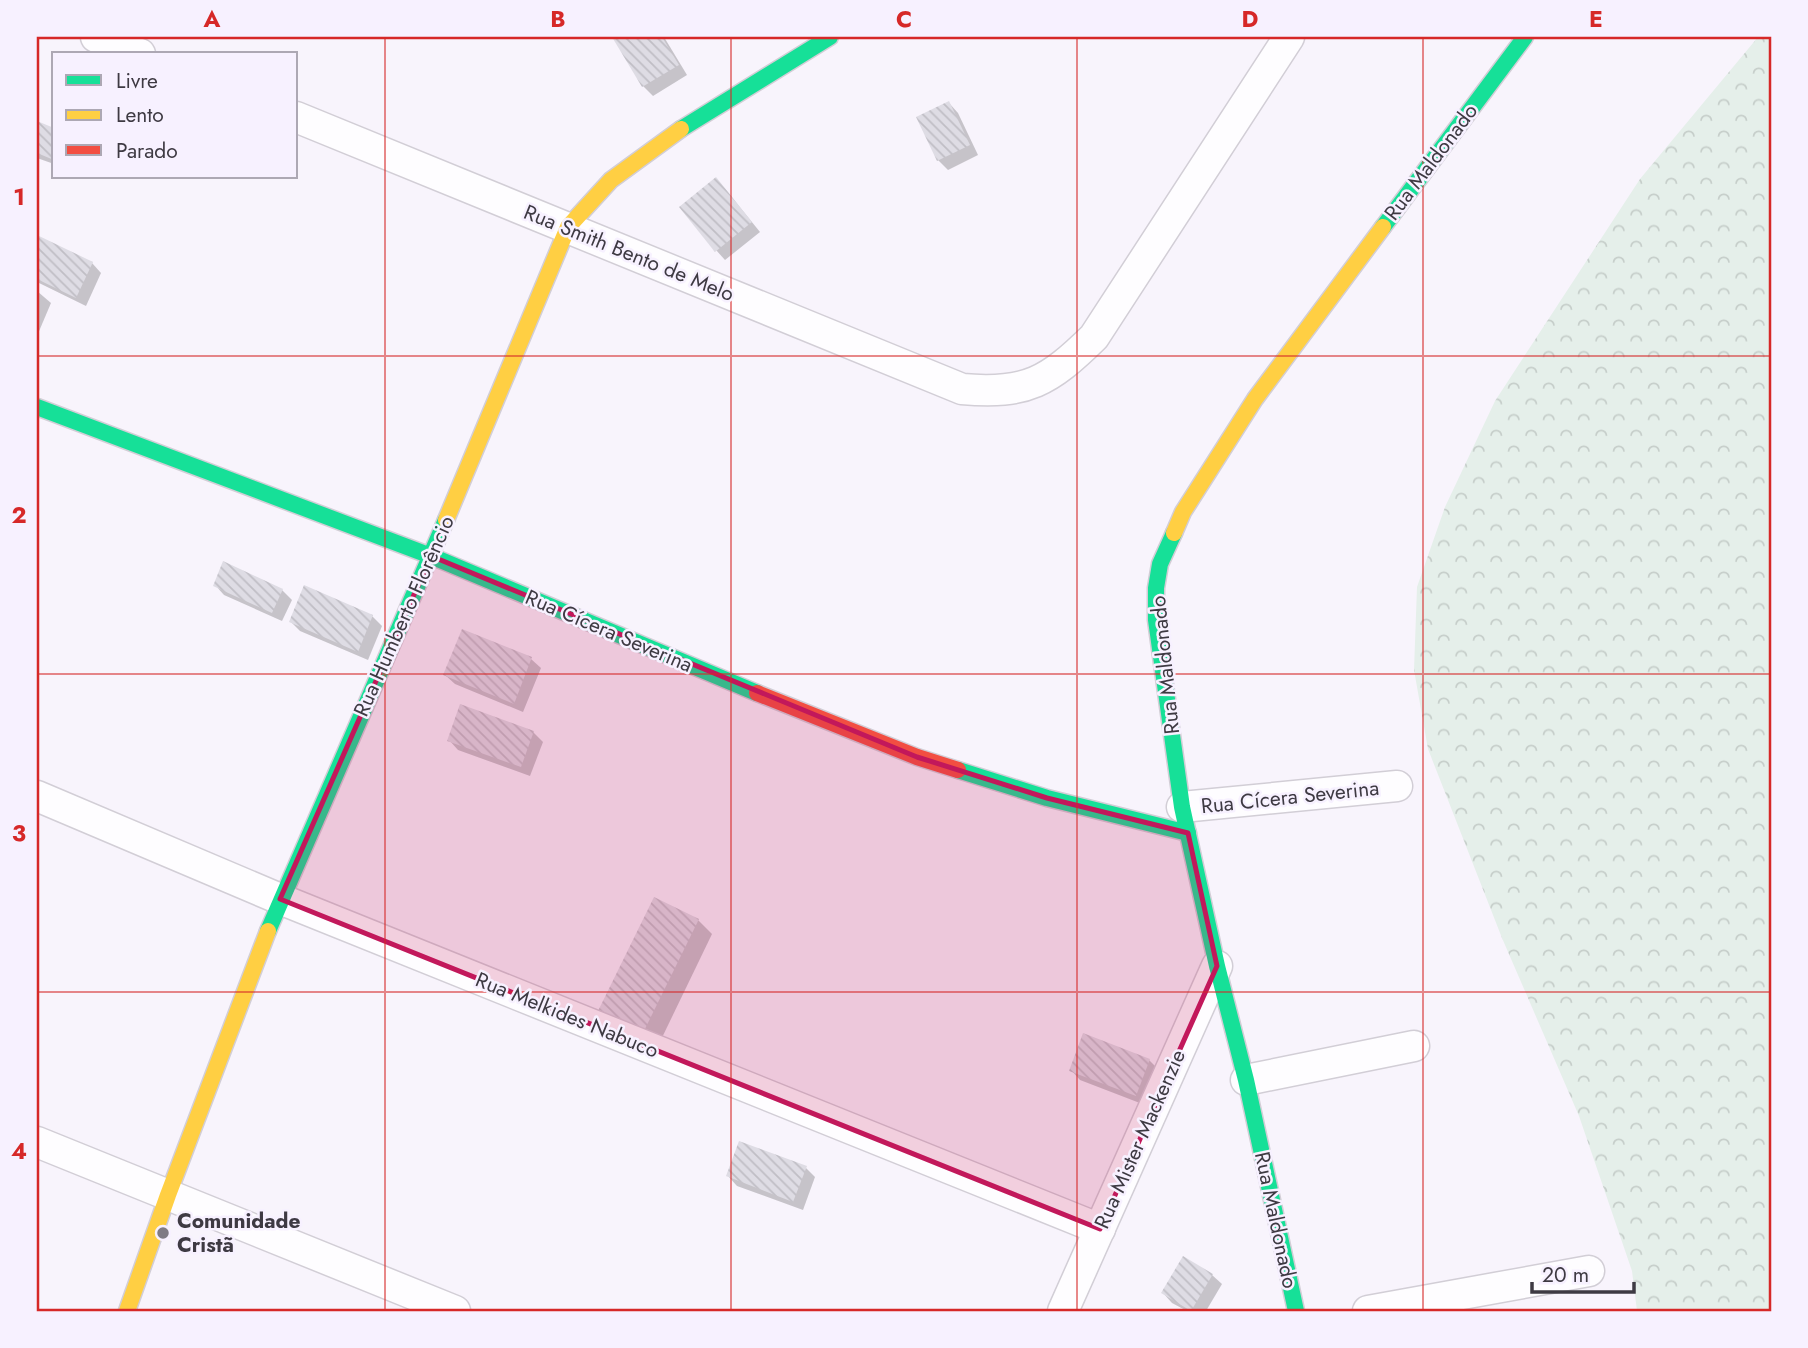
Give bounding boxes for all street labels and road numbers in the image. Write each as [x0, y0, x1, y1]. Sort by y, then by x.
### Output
street label: Rua Maldonado [1377, 97, 1485, 227]
street label: Rua Smith Bento de Melo [519, 197, 739, 309]
street label: Rua Humberto Florêncio [346, 511, 462, 721]
street label: Rua Cícera Severina [521, 582, 697, 680]
street label: Rua Maldonado [1143, 594, 1187, 736]
street label: Rua Cícera Severina [1199, 773, 1381, 821]
street label: Rua Melkides Nabuco [471, 965, 663, 1065]
street label: Rua Mister Mackenzie [1087, 1044, 1193, 1233]
street label: Rua Maldonado [1247, 1149, 1305, 1291]

